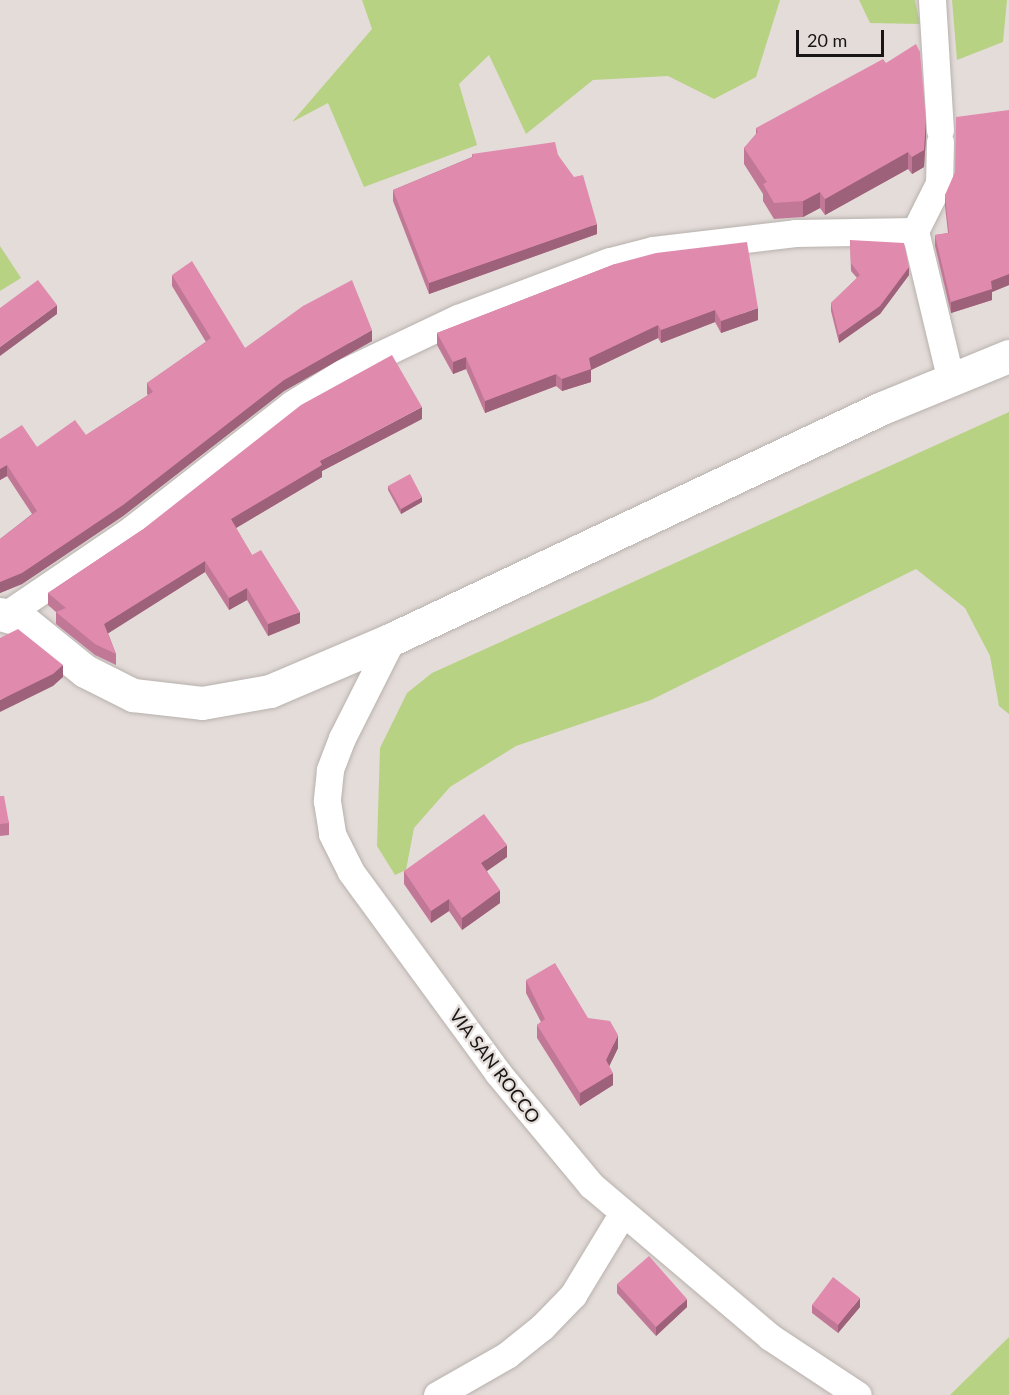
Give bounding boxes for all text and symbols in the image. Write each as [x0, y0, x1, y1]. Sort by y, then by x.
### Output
scale bar [799, 18, 888, 56]
text: 20 m [807, 29, 847, 51]
street label: VIA SAN ROCCO [445, 1005, 545, 1127]

